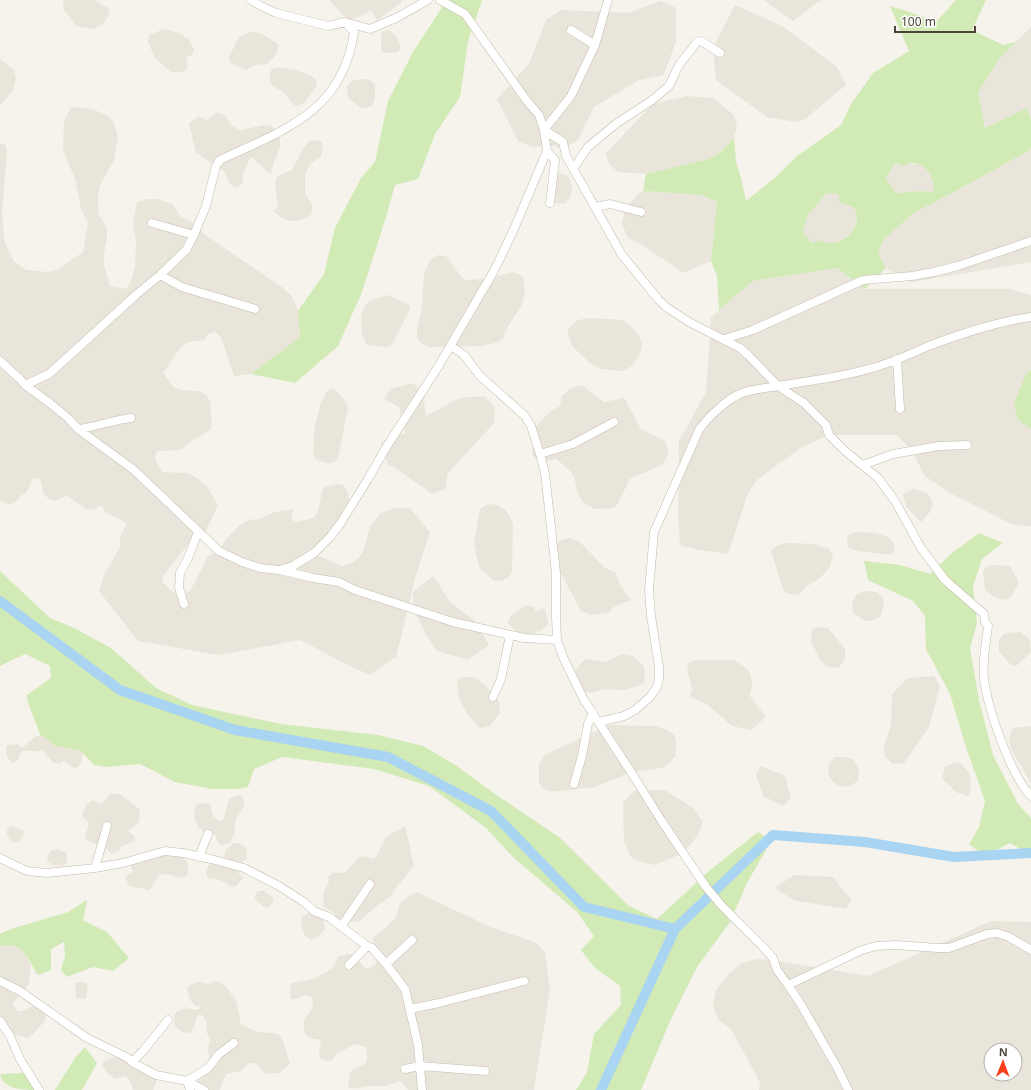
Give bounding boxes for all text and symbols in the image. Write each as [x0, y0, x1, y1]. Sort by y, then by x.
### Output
scale bar [895, 8, 975, 34]
text: 100 m [901, 13, 936, 30]
north arrow [983, 1042, 1023, 1082]
text: N [999, 1044, 1008, 1059]

